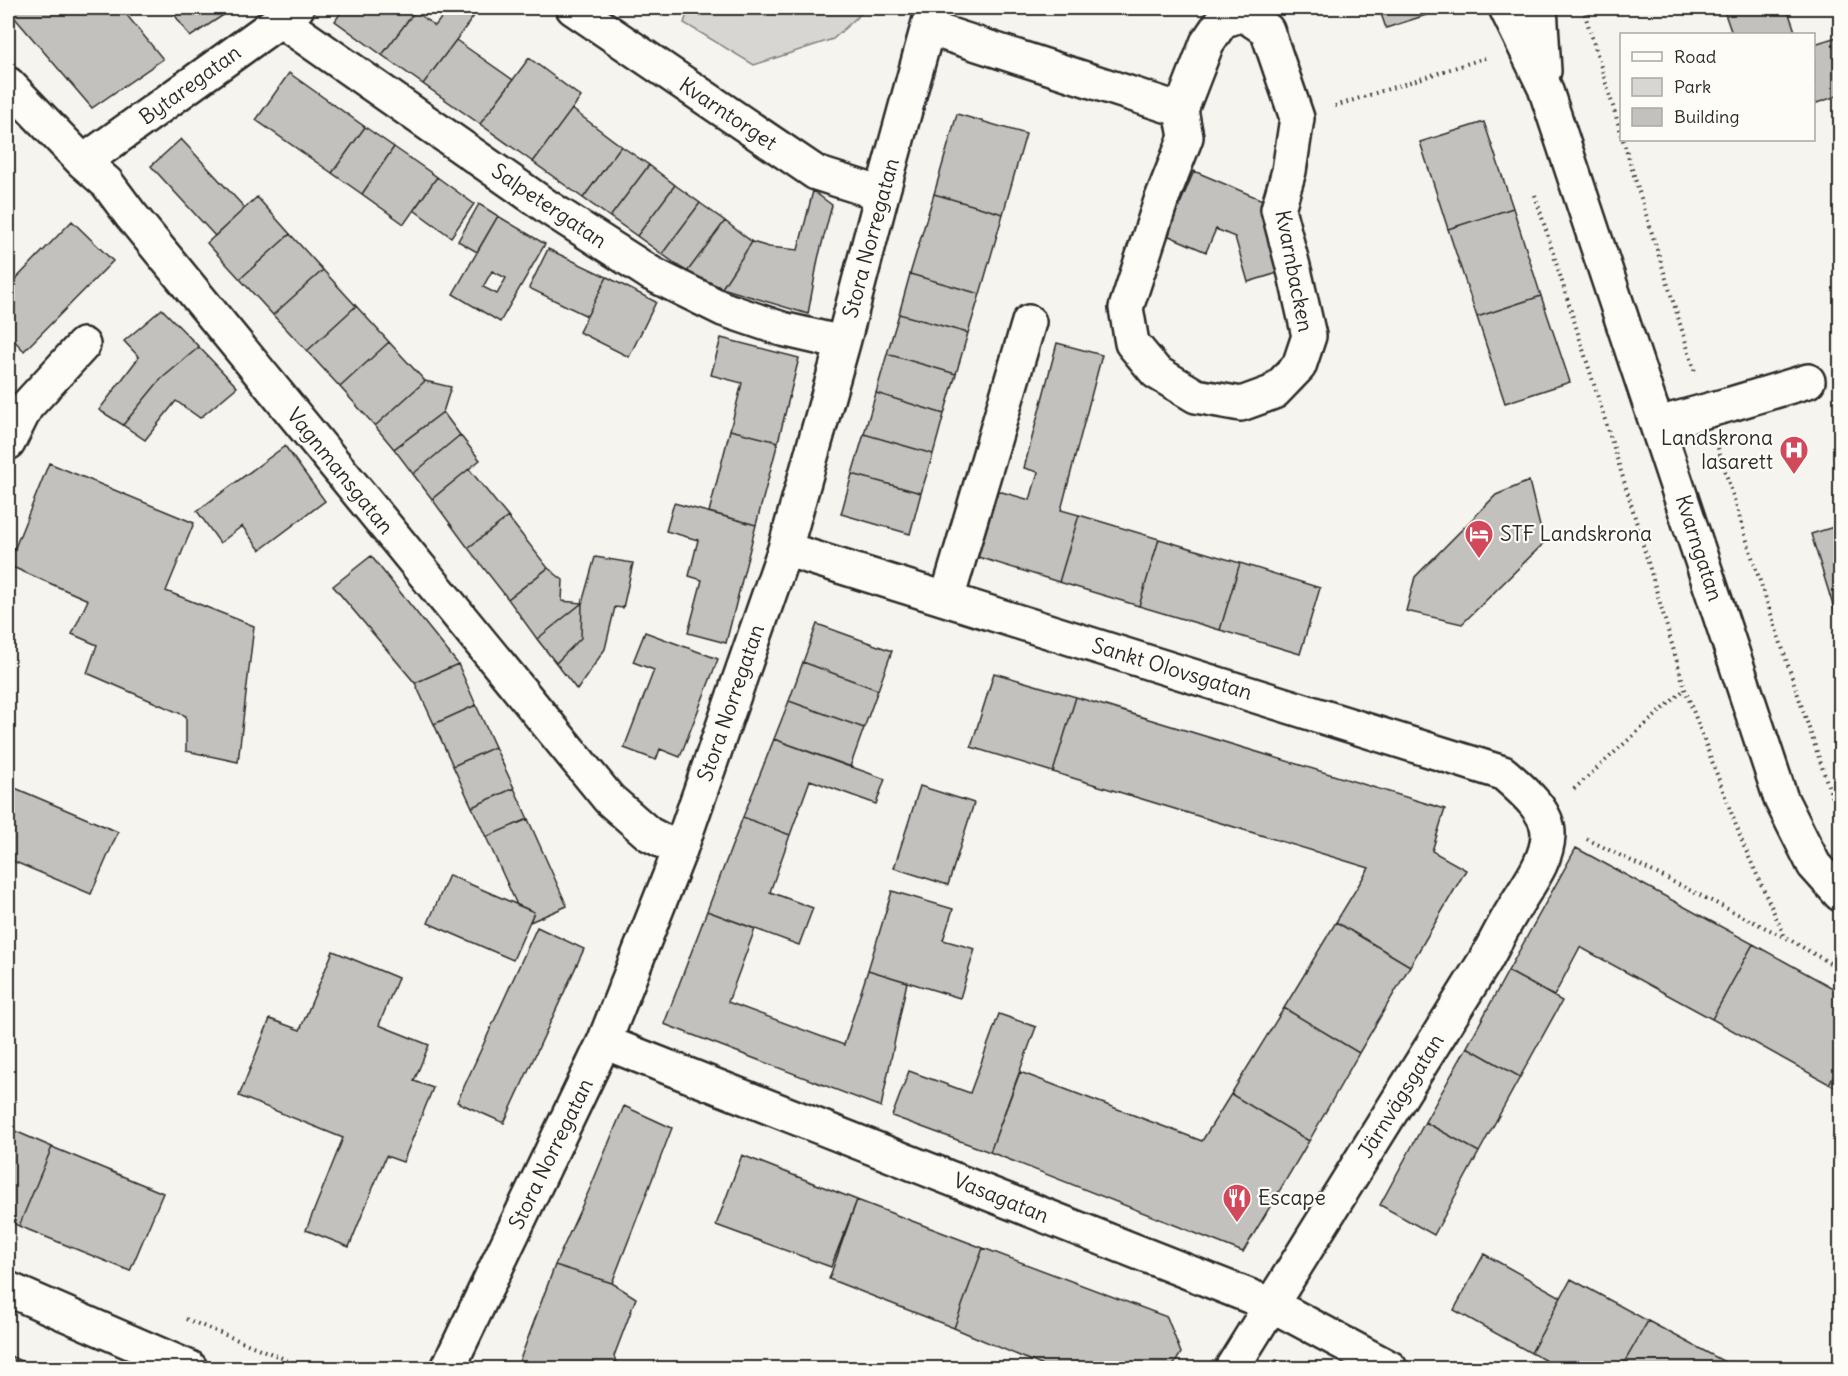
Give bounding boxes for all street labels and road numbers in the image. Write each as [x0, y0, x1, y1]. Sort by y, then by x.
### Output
street label: Bytaregatan [134, 39, 246, 130]
street label: Kvarntorget [674, 71, 782, 156]
street label: Stora Norregatan [836, 155, 905, 321]
street label: Salpetergatan [487, 157, 612, 254]
street label: Kvarnbacken [1269, 208, 1320, 334]
street label: Vagnmansgatan [281, 402, 400, 539]
street label: Kvarngatan [1670, 491, 1729, 604]
street label: Stora Norregatan [691, 621, 770, 785]
street label: Sankt Olovsgatan [1089, 631, 1255, 706]
street label: Järnvägsgatan [1352, 1029, 1449, 1163]
street label: Stora Norregatan [502, 1074, 599, 1234]
street label: Vasagatan [949, 1166, 1053, 1229]

